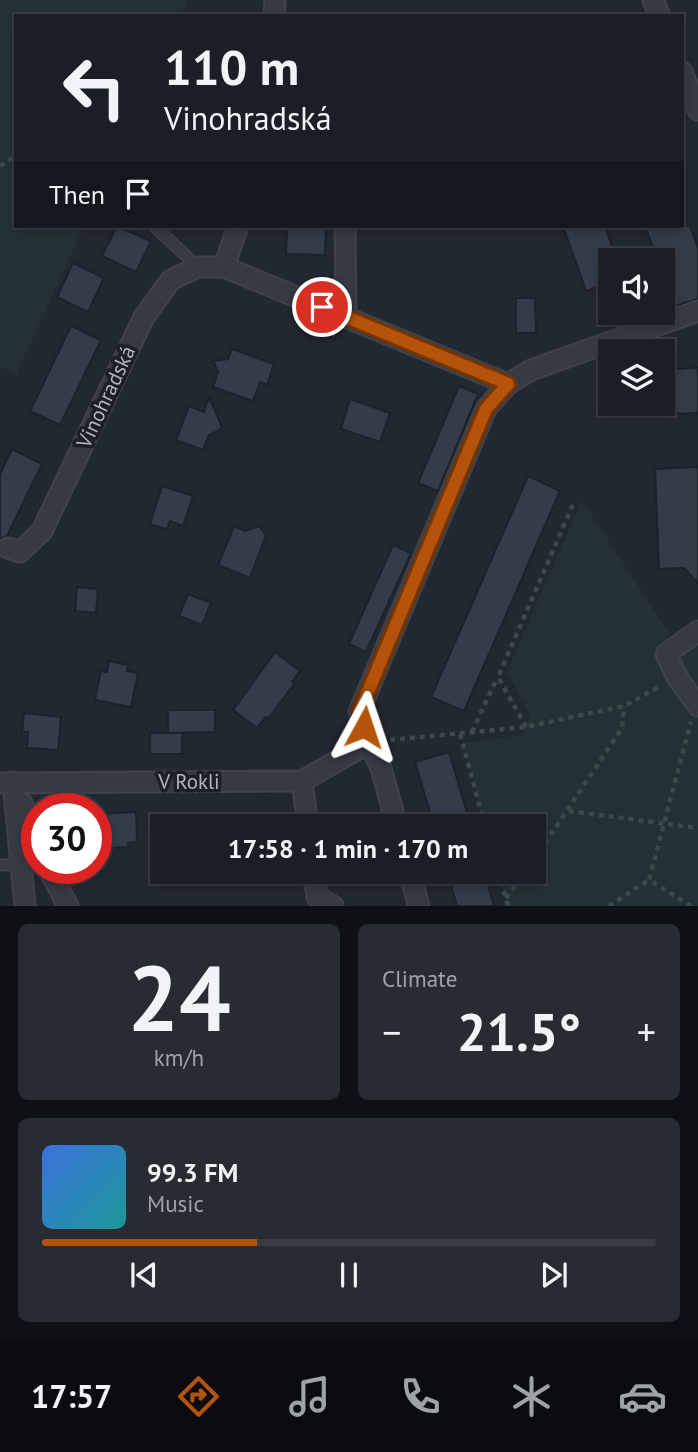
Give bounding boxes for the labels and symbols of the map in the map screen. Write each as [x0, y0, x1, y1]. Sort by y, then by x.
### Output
pin [292, 277, 352, 337]
street label: Vinohradská [70, 341, 141, 453]
position arrow [327, 690, 401, 764]
street label: V Rokli [157, 768, 220, 795]
speed limit sign: 30 [21, 793, 112, 884]

